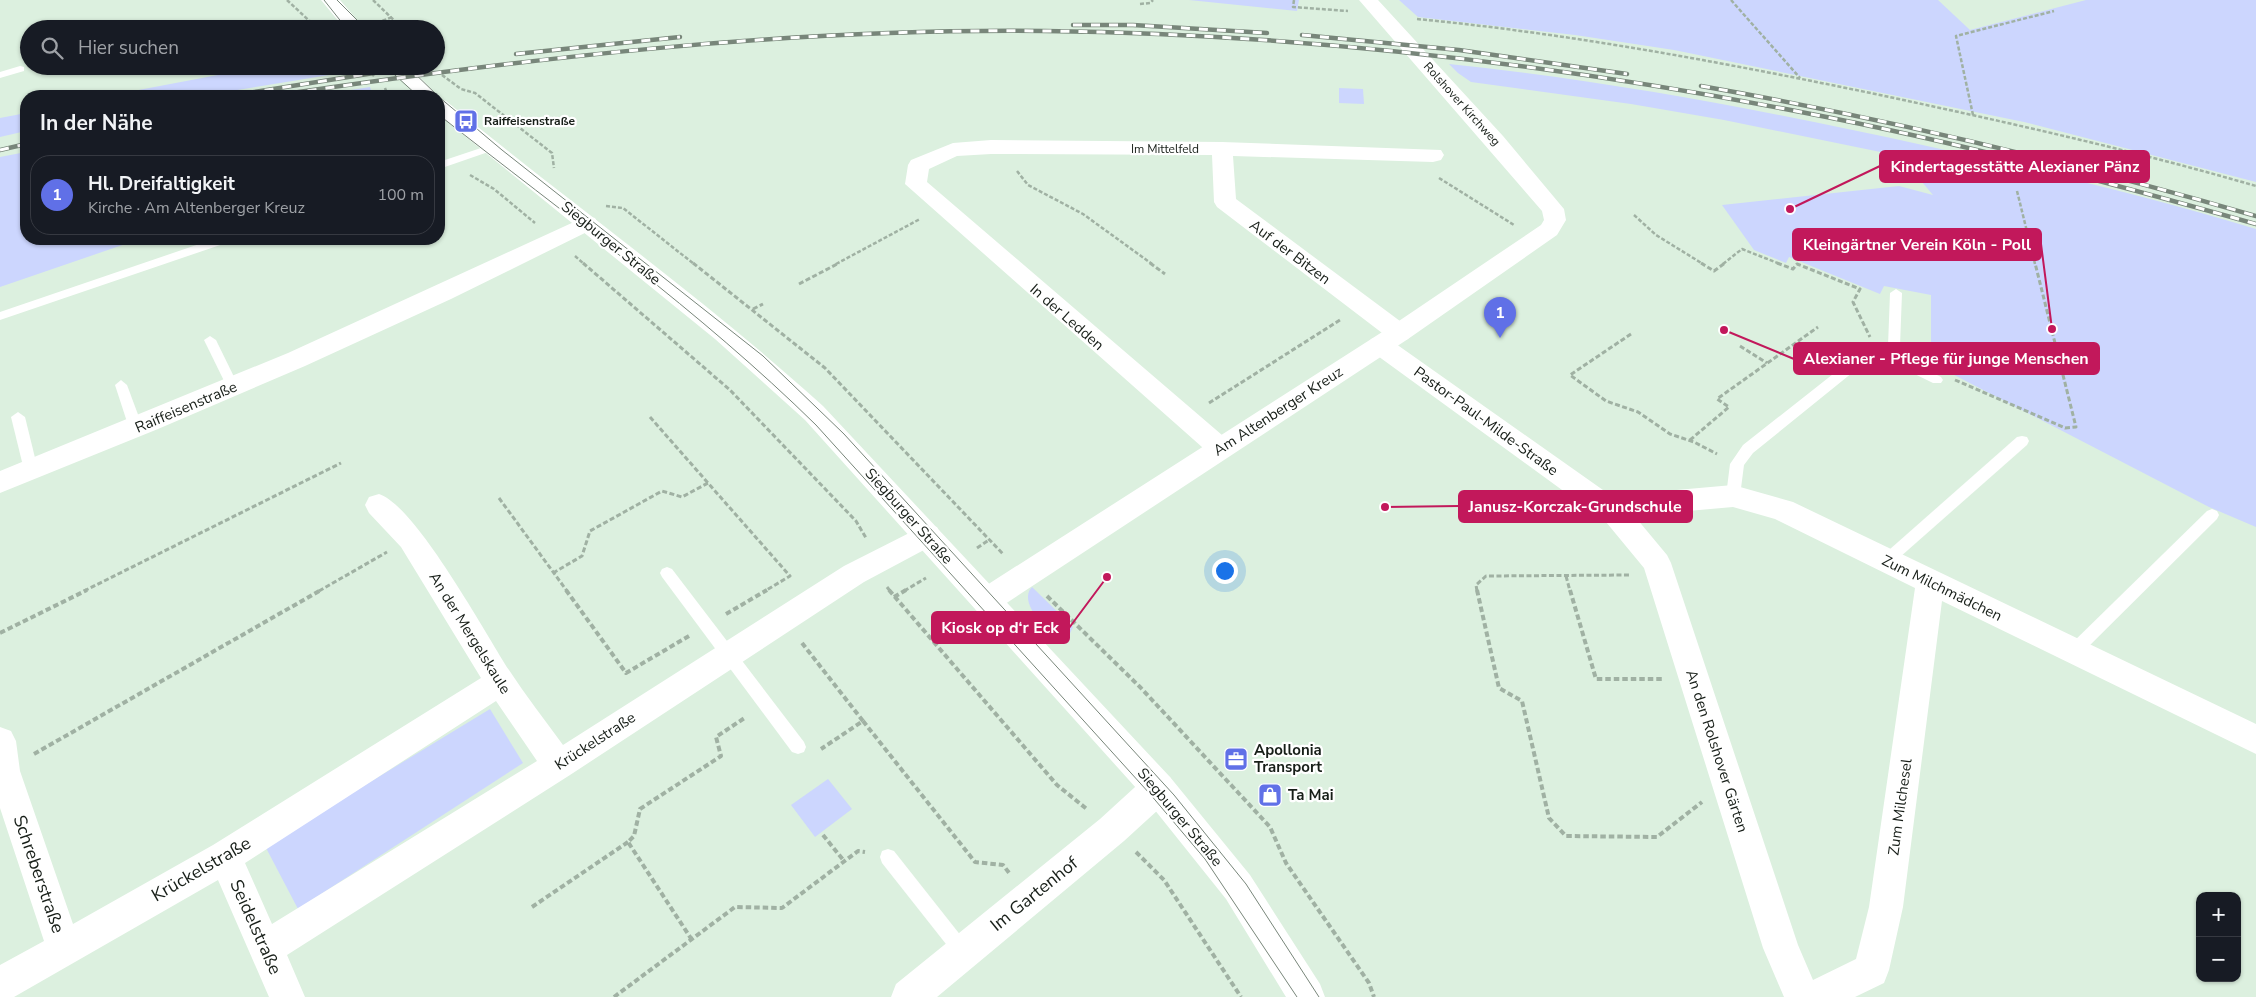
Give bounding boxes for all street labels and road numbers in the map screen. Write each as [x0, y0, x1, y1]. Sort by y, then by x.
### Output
street label: Rolshover Kirchweg [1420, 59, 1504, 149]
street label: Im Mittelfeld [1131, 141, 1199, 157]
street label: Siegburger Straße [557, 197, 665, 289]
street label: Auf der Bitzen [1246, 215, 1334, 289]
street label: In der Ledden [1026, 279, 1108, 355]
street label: Am Altenberger Kreuz [1209, 362, 1347, 460]
street label: Pastor-Paul-Milde-Straße [1410, 362, 1562, 480]
street label: Raiffeisenstraße [132, 376, 240, 437]
street label: Siegburger Straße [860, 464, 958, 568]
street label: Zum Milchmädchen [1879, 550, 2005, 626]
street label: An der Mergelskaule [424, 568, 516, 698]
street label: An den Rolshover Gärten [1681, 667, 1753, 835]
street label: Krückelstraße [551, 707, 639, 775]
street label: Zum Milchesel [1883, 757, 1917, 857]
street label: Siegburger Straße [1133, 764, 1227, 870]
street label: Schreberstraße [8, 812, 70, 936]
street label: Krückelstraße [147, 831, 255, 907]
street label: Im Gartenhof [985, 851, 1084, 937]
street label: Seidelstraße [224, 876, 288, 978]

